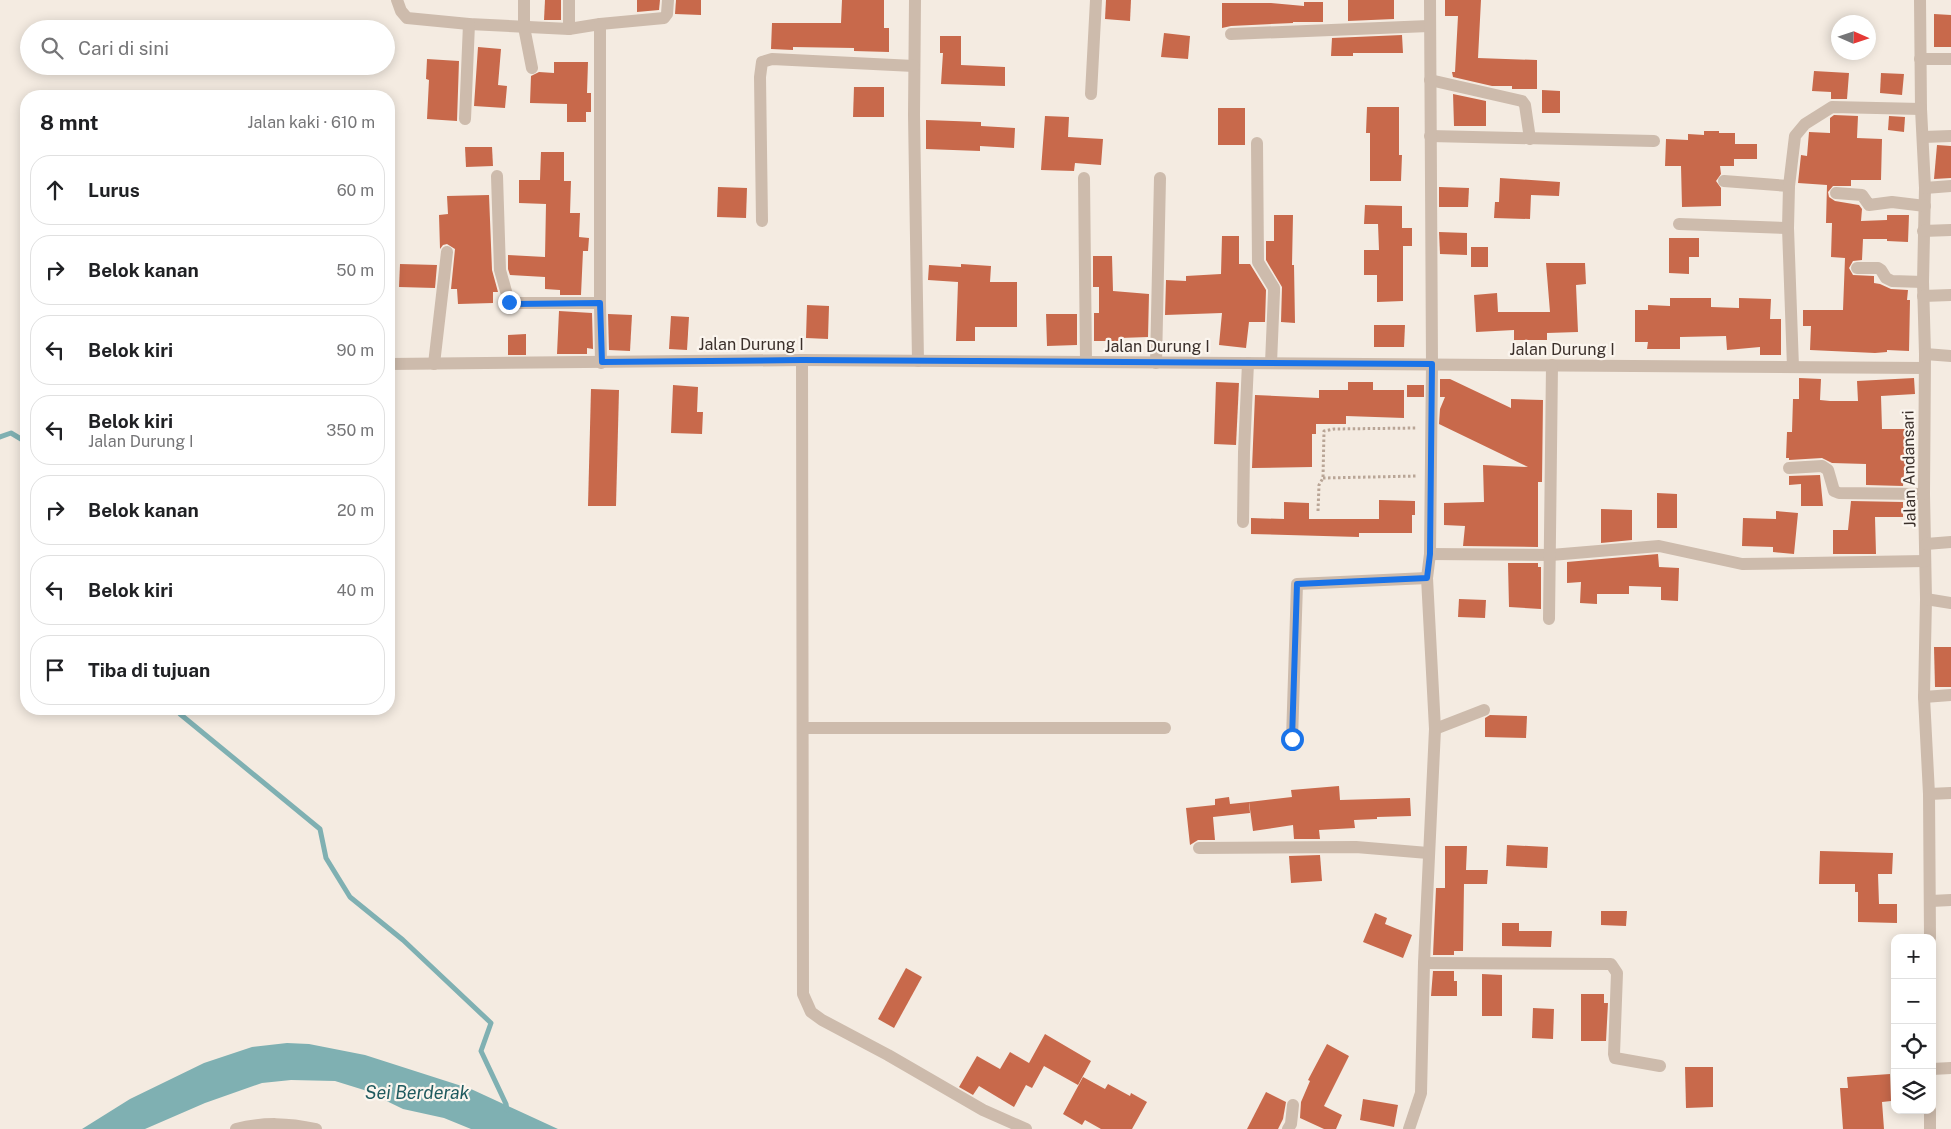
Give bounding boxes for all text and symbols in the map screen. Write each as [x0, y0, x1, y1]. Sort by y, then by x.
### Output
north arrow [1831, 15, 1876, 60]
search box [20, 20, 395, 75]
icon: search [38, 34, 66, 62]
text: Cari di sini [78, 37, 169, 59]
text: 8 mnt [40, 110, 98, 135]
text: Jalan kaki · 610 m [247, 113, 375, 132]
icon: ahead [41, 176, 69, 204]
text: Lurus [88, 179, 140, 201]
text: 60 m [337, 181, 374, 200]
icon: right [41, 256, 69, 284]
text: Belok kanan [88, 259, 199, 281]
text: 50 m [336, 261, 374, 280]
route end [498, 291, 521, 314]
street label: Jalan Durung I [698, 335, 804, 354]
icon: left [41, 336, 69, 364]
street label: Jalan Durung I [1104, 337, 1210, 356]
text: Belok kiri [88, 339, 173, 361]
street label: Jalan Durung I [1509, 340, 1615, 359]
text: 90 m [337, 341, 374, 360]
text: Belok kiri [88, 410, 173, 432]
street label: Jalan Andansari [1898, 410, 1920, 528]
icon: left [41, 416, 69, 444]
text: 350 m [326, 421, 374, 440]
text: Jalan Durung I [88, 432, 194, 451]
icon: right [41, 496, 69, 524]
text: Belok kanan [88, 499, 199, 521]
text: 20 m [337, 501, 374, 520]
icon: left [41, 576, 69, 604]
text: Belok kiri [88, 579, 173, 601]
text: 40 m [336, 581, 374, 600]
icon: arrive [41, 656, 69, 684]
text: Tiba di tujuan [88, 659, 210, 681]
route start [1281, 728, 1304, 751]
map controls [1891, 934, 1936, 1114]
button: + [1891, 934, 1936, 979]
button: − [1891, 979, 1936, 1024]
button: locate [1891, 1024, 1936, 1069]
button: layers [1891, 1069, 1936, 1114]
water label: Sei Berderak [365, 1082, 469, 1103]

